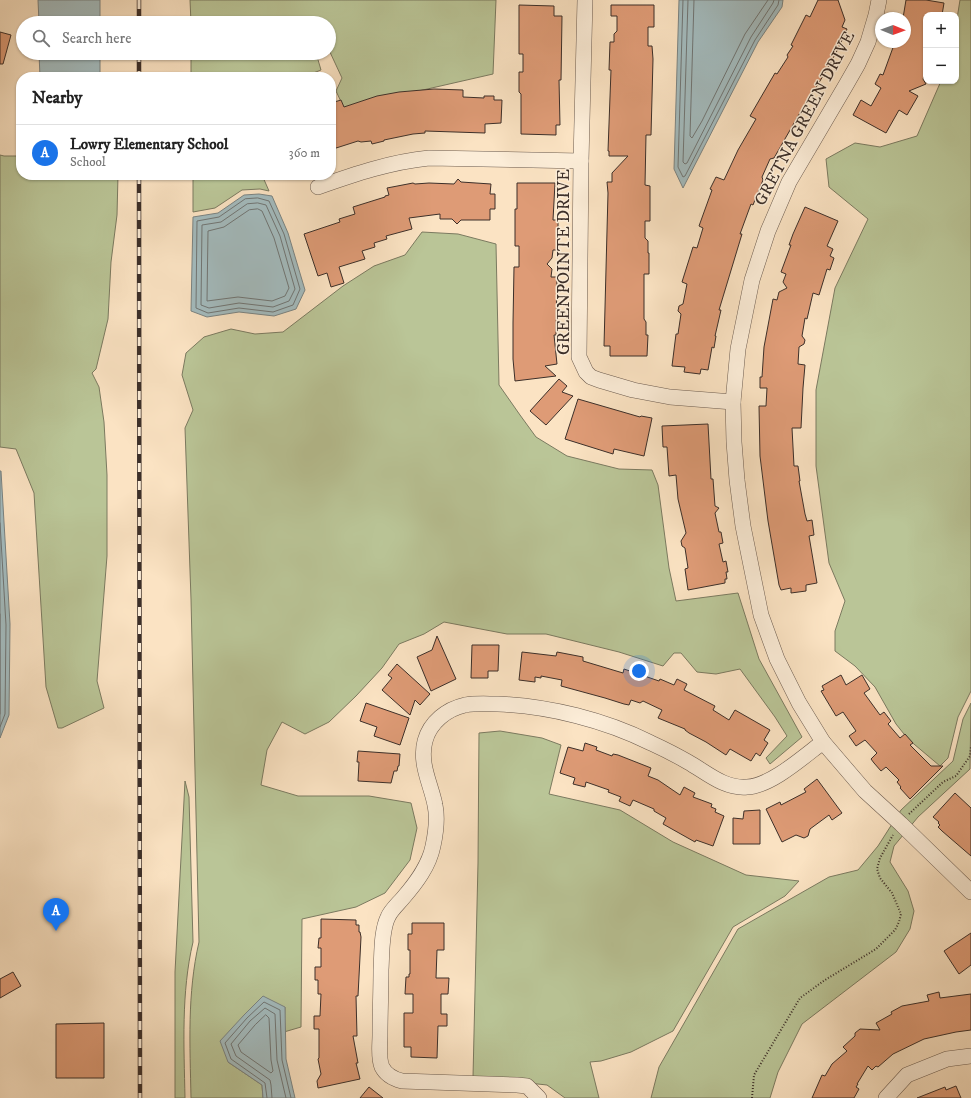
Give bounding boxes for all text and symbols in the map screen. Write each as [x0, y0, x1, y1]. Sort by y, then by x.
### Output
north arrow [875, 12, 911, 48]
map controls [923, 12, 959, 84]
button: + [923, 12, 959, 48]
search box [16, 16, 336, 60]
icon: search [30, 27, 52, 49]
street label: GRETNA GREEN DRIVE [749, 27, 860, 210]
text: Search here [62, 29, 131, 48]
button: − [923, 48, 959, 84]
text: Nearby [32, 87, 82, 109]
text: Lowry Elementary School [70, 135, 228, 154]
text: A [41, 145, 49, 161]
text: 360 m [289, 145, 320, 161]
text: School [70, 154, 106, 170]
street label: GREENPOINTE DRIVE [553, 169, 575, 355]
your location [629, 661, 649, 681]
pin: A [43, 898, 69, 931]

